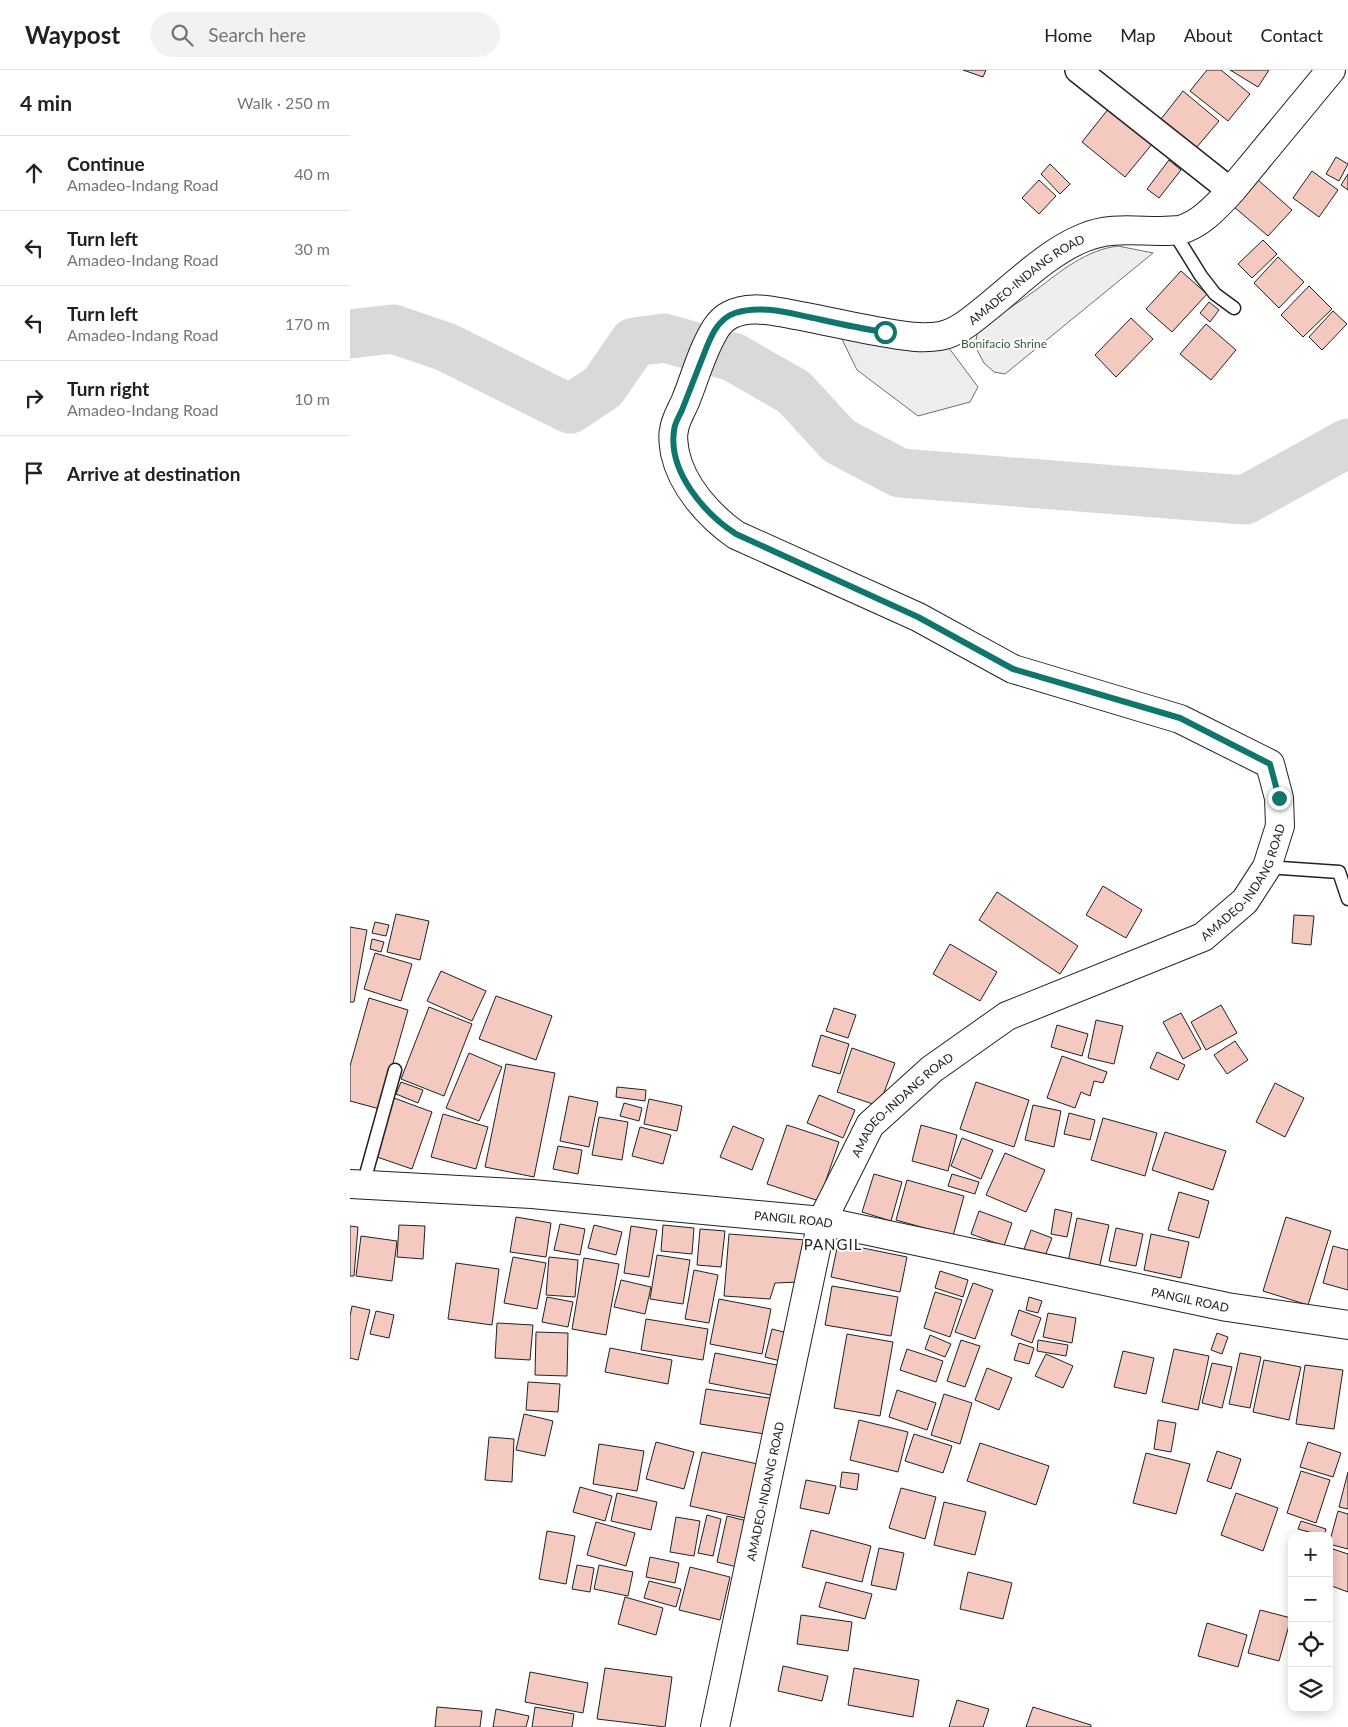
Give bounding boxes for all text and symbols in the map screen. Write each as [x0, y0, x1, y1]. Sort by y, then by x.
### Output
search box [150, 12, 500, 57]
text: Waypost [25, 20, 120, 49]
icon: search [168, 21, 196, 49]
text: Search here [208, 23, 306, 46]
text: Home [1044, 24, 1092, 46]
text: Map [1120, 24, 1156, 46]
text: About [1184, 24, 1233, 46]
text: Contact [1261, 24, 1323, 46]
text: 4 min [20, 90, 72, 115]
text: Walk · 250 m [237, 93, 330, 112]
text: Continue [67, 152, 145, 175]
icon: ahead [20, 159, 48, 187]
text: 40 m [294, 164, 330, 183]
text: Amadeo-Indang Road [67, 175, 218, 194]
text: Turn left [67, 227, 138, 250]
street label: AMADEO-INDANG ROAD [965, 231, 1087, 328]
icon: left [20, 234, 48, 262]
text: 30 m [294, 239, 330, 258]
text: Amadeo-Indang Road [67, 250, 218, 269]
text: Turn left [67, 302, 138, 325]
icon: left [20, 309, 48, 337]
text: 170 m [285, 314, 330, 333]
route start [874, 321, 897, 344]
text: Amadeo-Indang Road [67, 325, 218, 344]
park label: Bonifacio Shrine [961, 336, 1047, 351]
text: Turn right [67, 377, 149, 400]
icon: right [20, 384, 48, 412]
text: 10 m [294, 389, 330, 408]
text: Amadeo-Indang Road [67, 400, 218, 419]
icon: arrive [20, 459, 48, 487]
text: Arrive at destination [67, 462, 240, 485]
route end [1268, 787, 1291, 810]
street label: AMADEO-INDANG ROAD [1197, 822, 1288, 944]
street label: AMADEO-INDANG ROAD [848, 1049, 956, 1159]
street label: PANGIL ROAD [754, 1207, 834, 1231]
district label: PANGIL [804, 1235, 862, 1253]
street label: PANGIL ROAD [1150, 1284, 1230, 1315]
street label: AMADEO-INDANG ROAD [743, 1420, 787, 1562]
map controls [1288, 1532, 1333, 1712]
button: + [1288, 1532, 1333, 1577]
button: − [1288, 1577, 1333, 1622]
button: locate [1288, 1622, 1333, 1667]
button: layers [1288, 1667, 1333, 1712]

